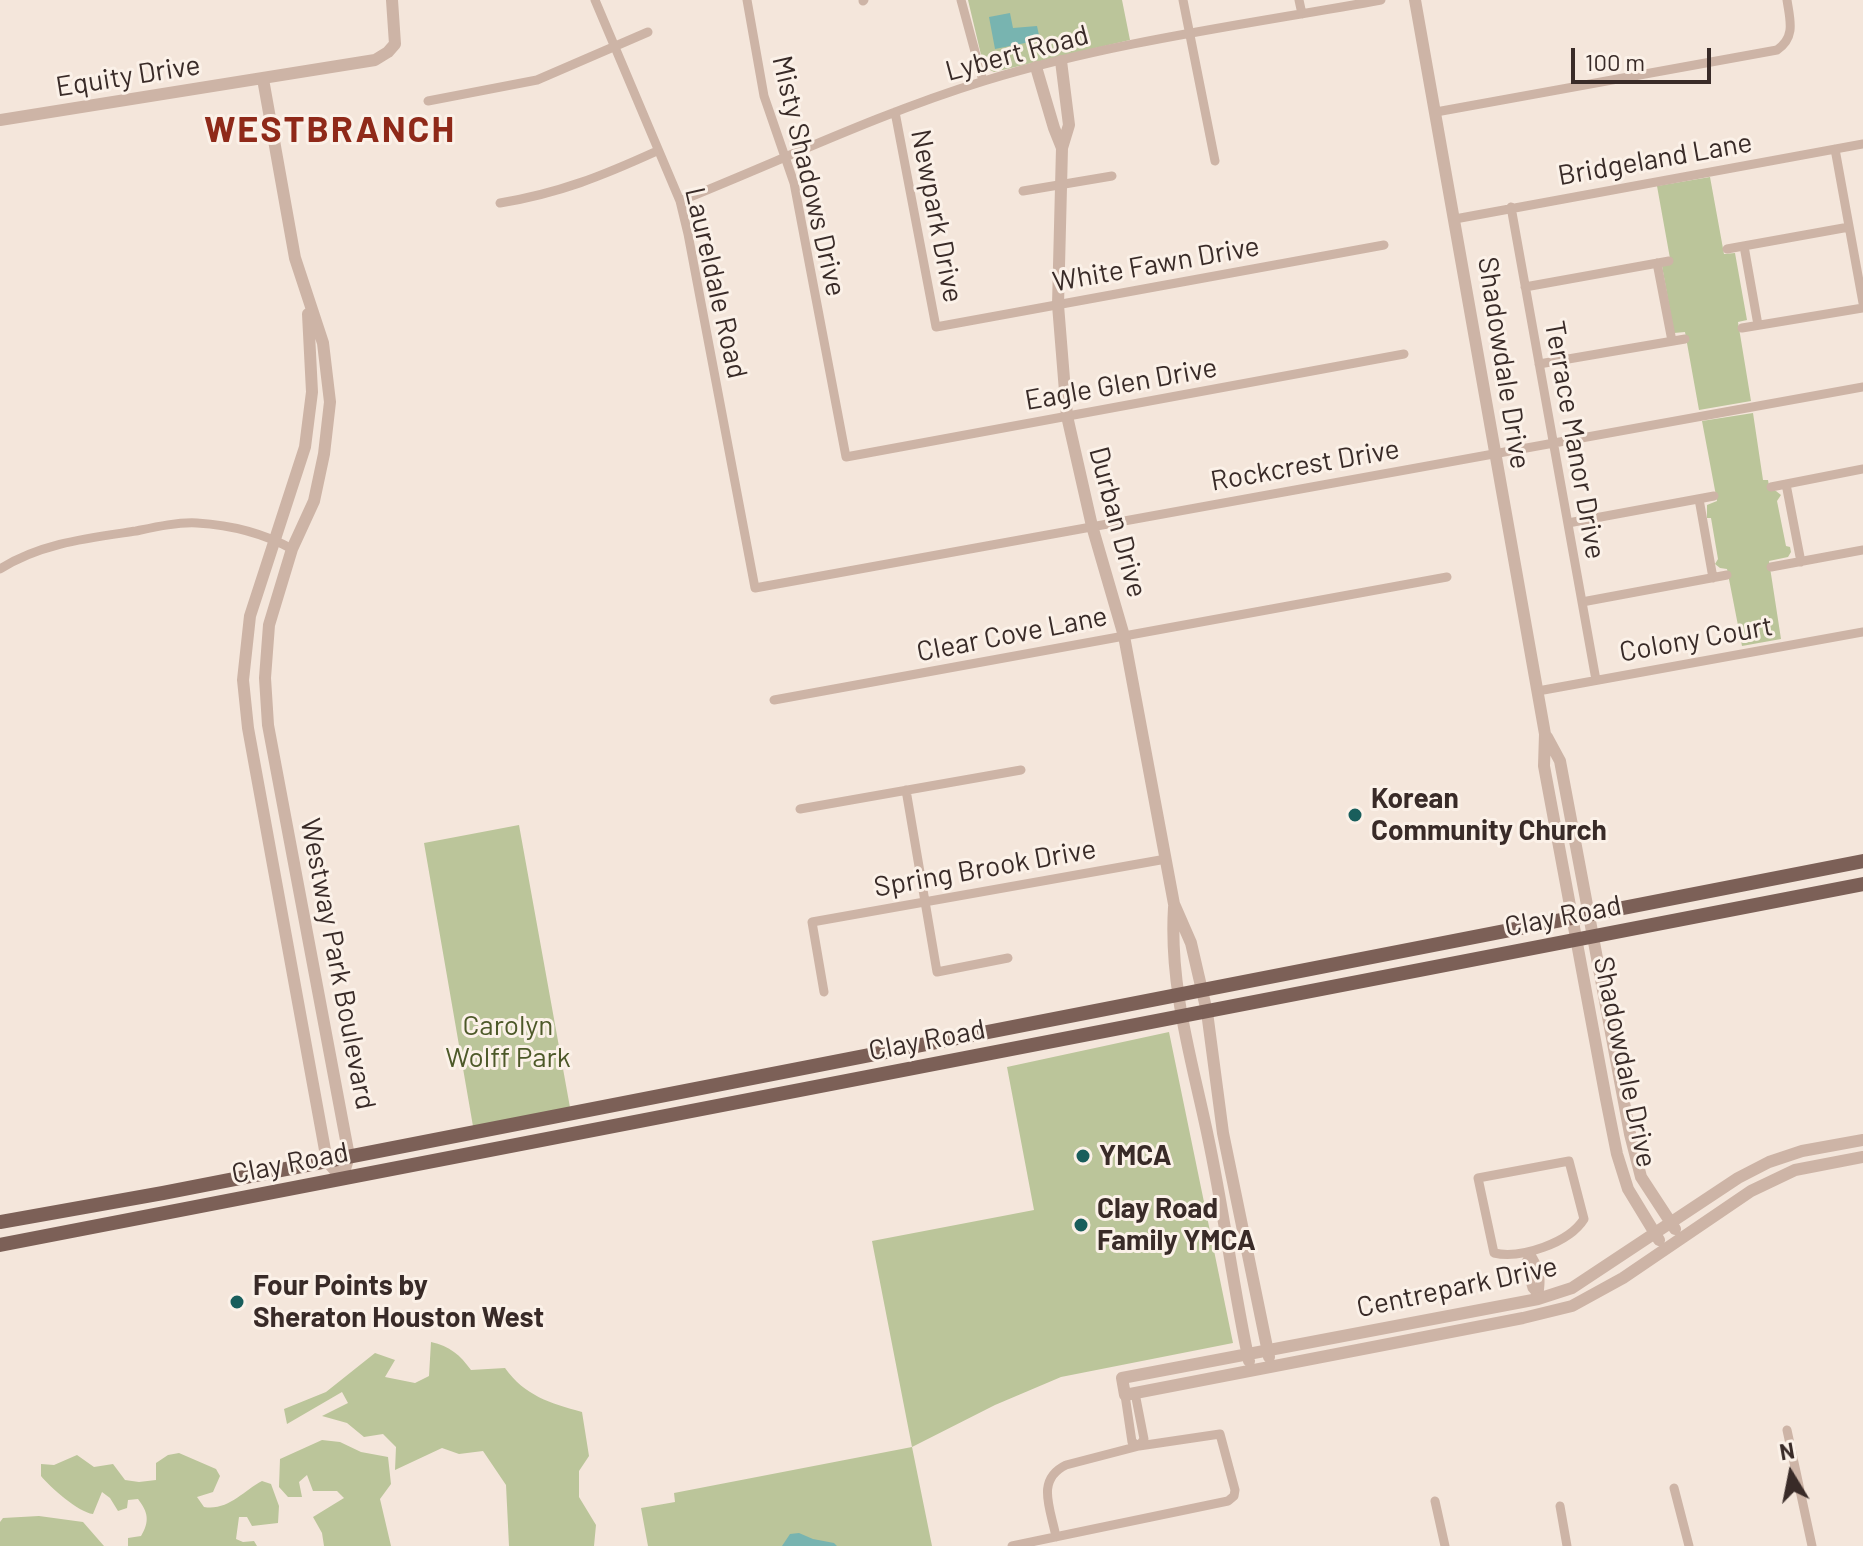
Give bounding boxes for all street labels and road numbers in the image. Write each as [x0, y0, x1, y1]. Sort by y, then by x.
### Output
street label: Lybert Road [942, 18, 1092, 88]
street label: Equity Drive [53, 48, 203, 104]
street label: Misty Shadows Drive [765, 52, 853, 300]
street label: Bridgeland Lane [1555, 125, 1755, 193]
street label: Newpark Drive [904, 127, 970, 305]
street label: Laureldale Road [678, 184, 754, 382]
street label: White Fawn Drive [1050, 229, 1262, 299]
street label: Shadowdale Drive [1471, 254, 1537, 472]
street label: Terrace Manor Drive [1538, 318, 1612, 562]
street label: Eagle Glen Drive [1022, 351, 1220, 417]
street label: Rockcrest Drive [1208, 432, 1402, 498]
street label: Durban Drive [1082, 443, 1154, 601]
street label: Clear Cove Lane [914, 599, 1110, 669]
street label: Colony Court [1617, 609, 1775, 669]
street label: Westway Park Boulevard [293, 815, 383, 1113]
street label: Spring Brook Drive [871, 832, 1099, 904]
street label: Clay Road [1502, 888, 1624, 944]
street label: Shadowdale Drive [1586, 954, 1664, 1170]
street label: Clay Road [866, 1012, 988, 1068]
street label: Clay Road [229, 1135, 351, 1191]
street label: Centrepark Drive [1354, 1249, 1560, 1325]

